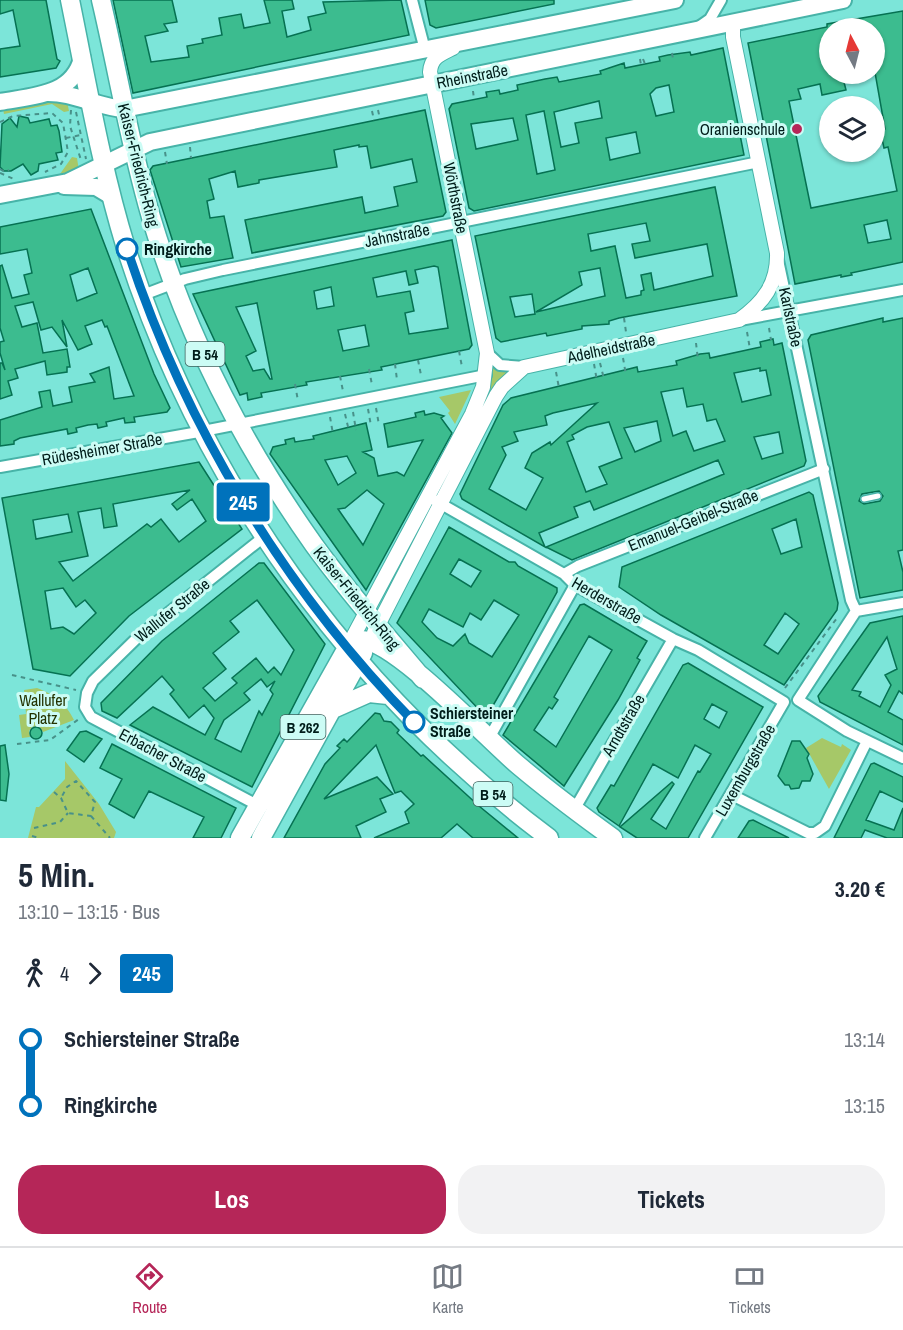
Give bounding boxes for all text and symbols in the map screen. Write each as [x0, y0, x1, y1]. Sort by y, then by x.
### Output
north arrow [819, 18, 885, 84]
map controls [819, 18, 885, 162]
street label: Rheinstraße [434, 58, 510, 94]
button: layers [819, 96, 885, 162]
street label: Kaiser-Friedrich-Ring [113, 101, 165, 230]
place label: Oranienschule [700, 118, 785, 140]
marker: Oranienschule [790, 122, 804, 136]
street label: Wörthstraße [438, 161, 474, 235]
street label: Jahnstraße [363, 218, 431, 252]
marker: Ringkirche [116, 238, 138, 260]
place label: Ringkirche [144, 238, 212, 260]
street label: Karlstraße [774, 285, 808, 349]
street label: Adelheidstraße [564, 328, 657, 368]
road number: B 54 [186, 342, 224, 366]
street label: Rüdesheimer Straße [40, 428, 164, 470]
line badge: 245 [208, 482, 278, 522]
street label: Emanuel-Geibel-Straße [625, 484, 761, 556]
text: 245 [229, 488, 257, 517]
street label: Kaiser-Friedrich-Ring [309, 542, 406, 655]
street label: Herderstraße [568, 571, 646, 629]
street label: Wallufer Straße [130, 573, 214, 647]
park label: Wallufer Platz [19, 689, 67, 729]
street label: Arndtstraße [596, 690, 650, 761]
place label: Schiersteiner Straße [430, 702, 514, 742]
marker: Schiersteiner Straße [403, 711, 425, 733]
road number: B 262 [280, 715, 326, 739]
street label: Luxemburgstraße [710, 720, 780, 820]
street label: Erbacher Straße [115, 723, 211, 787]
road number: B 54 [474, 782, 512, 806]
text: 5 Min. [18, 853, 95, 897]
text: 3.20 € [835, 874, 885, 904]
text: 13:10 – 13:15 · Bus [18, 898, 160, 925]
icon: walk [18, 957, 51, 990]
icon: forward [78, 957, 111, 990]
text: 245 [132, 959, 161, 988]
text: 4 [60, 960, 69, 987]
text: Schiersteiner Straße [64, 1024, 239, 1054]
text: 13:14 [844, 1026, 885, 1053]
text: Ringkirche [64, 1090, 157, 1120]
text: 13:15 [844, 1092, 885, 1119]
button: Los [18, 1165, 446, 1234]
button: Tickets [458, 1165, 885, 1234]
tab: Route [132, 1260, 167, 1318]
tab: Karte [431, 1260, 464, 1318]
tab: Tickets [729, 1260, 771, 1318]

